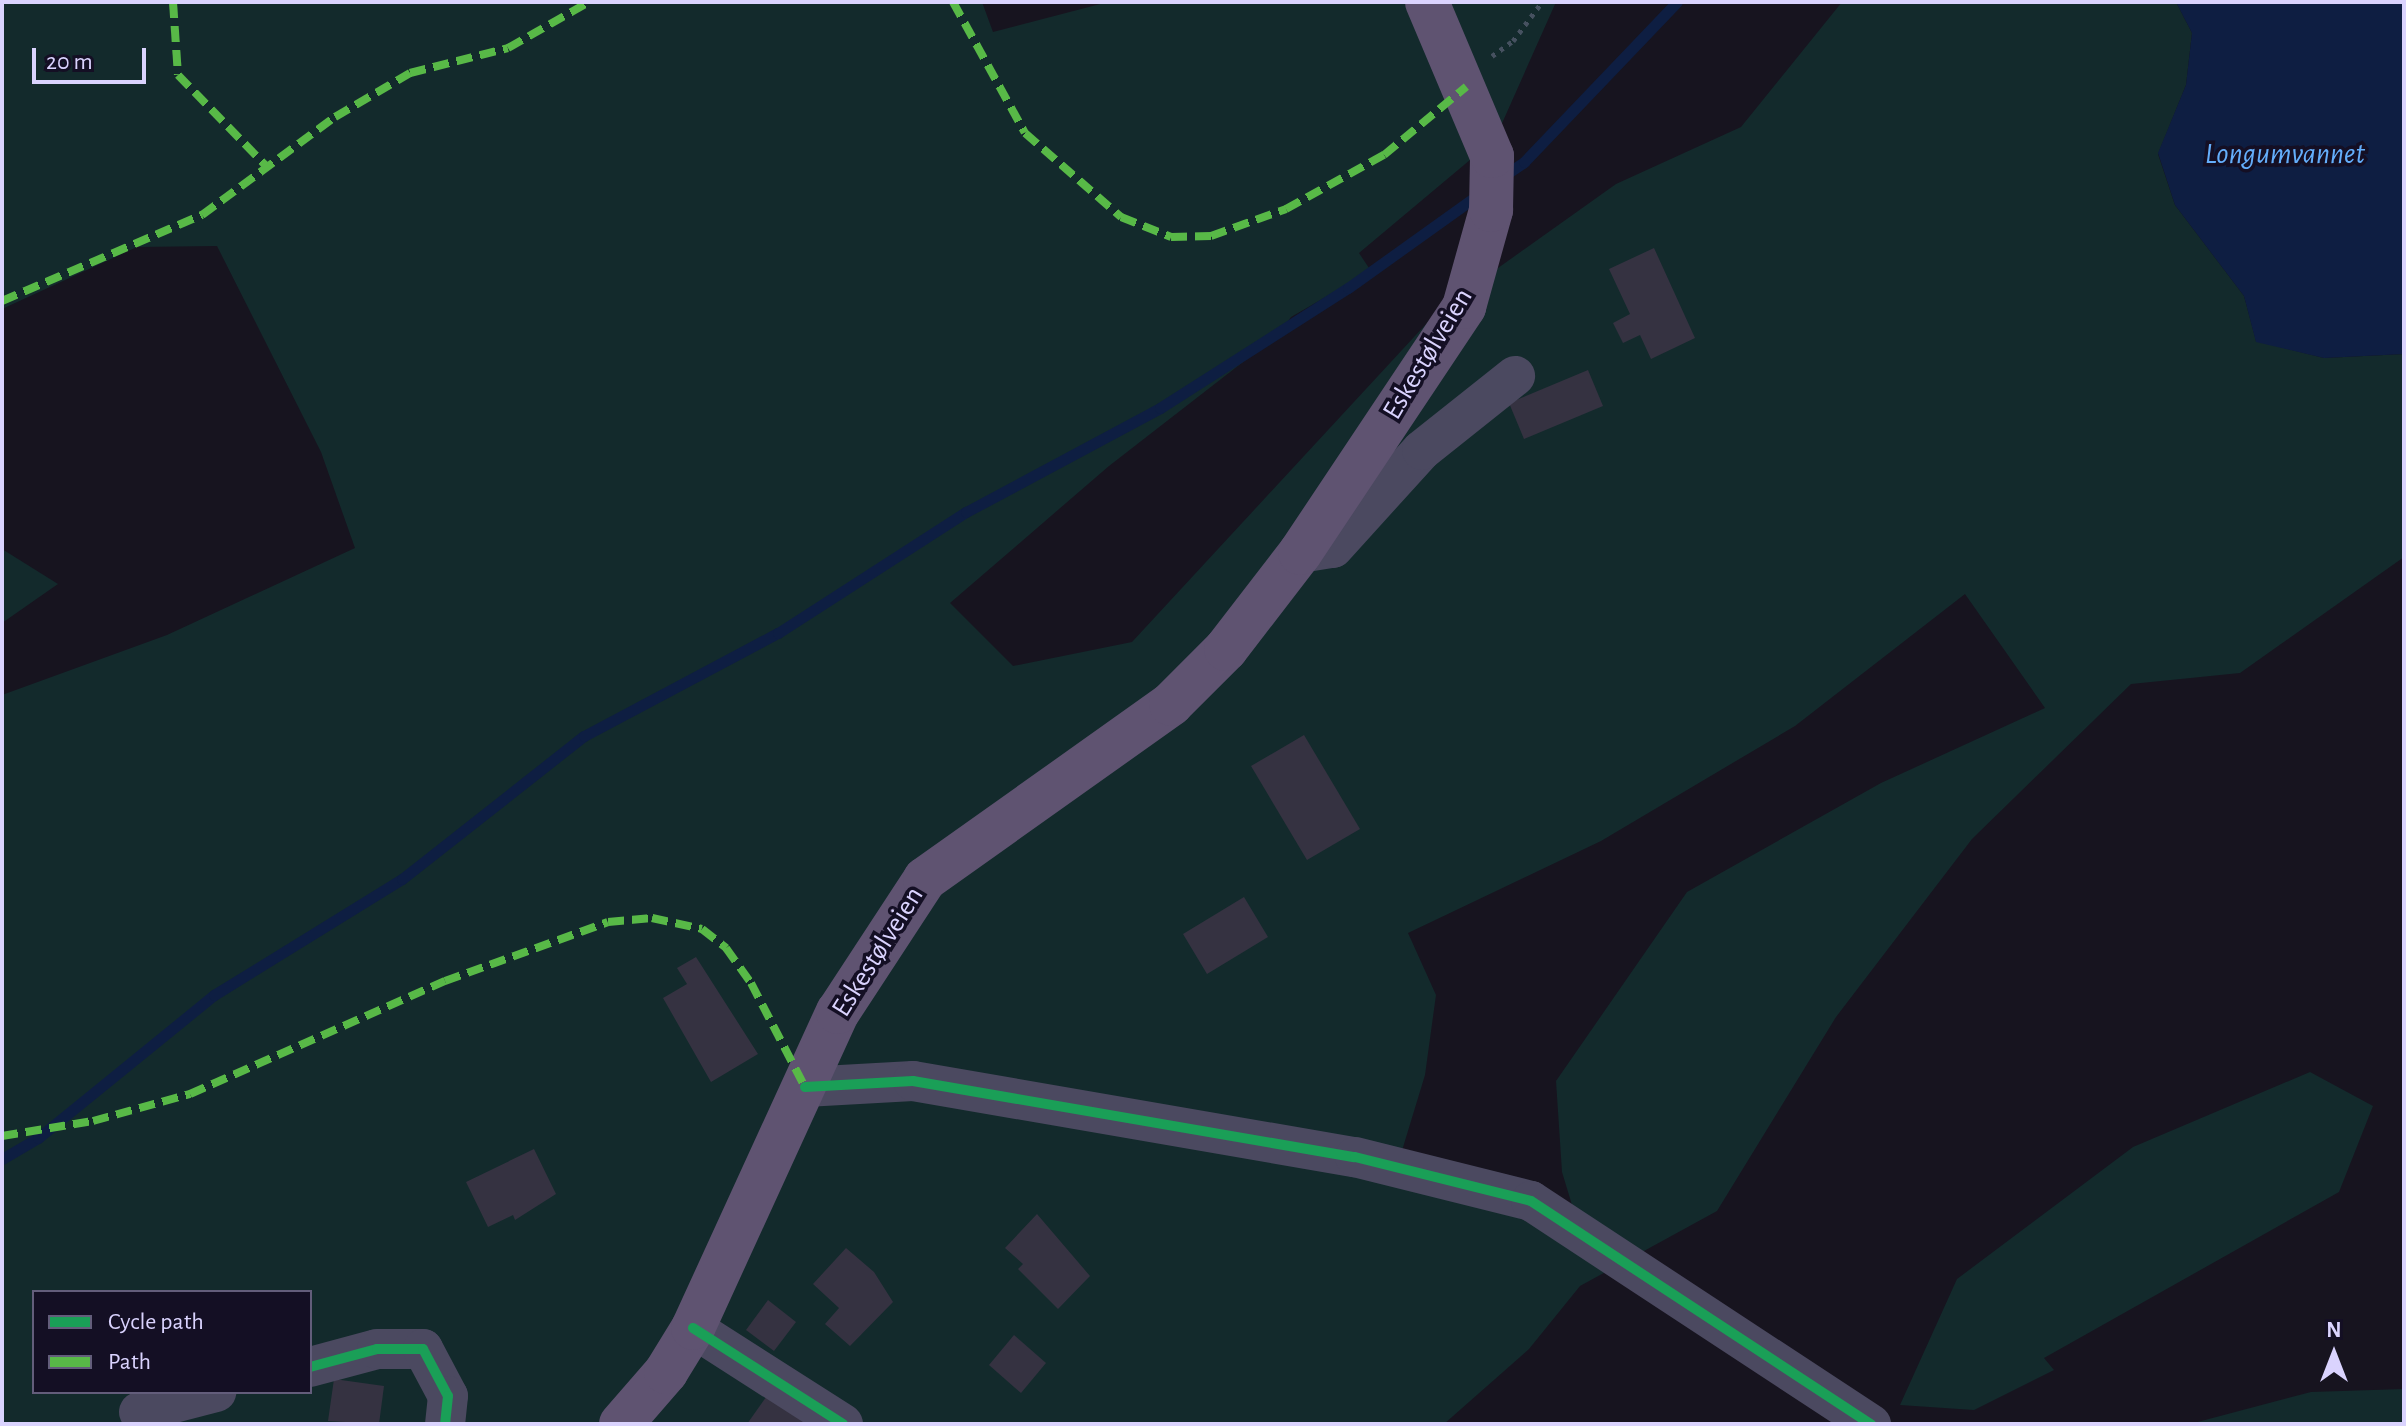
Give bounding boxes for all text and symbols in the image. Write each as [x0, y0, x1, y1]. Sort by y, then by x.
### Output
scale bar [36, 32, 150, 82]
text: 20 m [46, 50, 93, 74]
water label: Longumvannet [2205, 136, 2365, 172]
street label: Eskestølveien [1376, 282, 1480, 426]
street label: Eskestølveien [825, 881, 931, 1023]
legend [32, 1290, 312, 1394]
text: Cycle path [108, 1310, 204, 1334]
north arrow [2294, 1314, 2374, 1394]
text: N [2326, 1319, 2342, 1341]
text: Path [108, 1350, 151, 1374]

